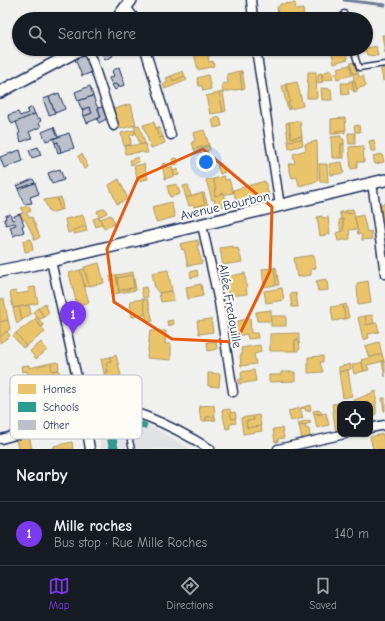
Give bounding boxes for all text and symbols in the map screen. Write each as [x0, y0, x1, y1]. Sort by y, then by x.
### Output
search box [12, 12, 373, 56]
icon: search [26, 23, 48, 45]
text: Search here [58, 25, 136, 43]
your location [196, 152, 216, 172]
street label: Avenue Bourbon [179, 188, 271, 223]
street label: Allée Fredouille [216, 263, 245, 350]
pin: 1 [60, 301, 86, 334]
legend [10, 375, 142, 439]
text: Homes [43, 383, 76, 396]
text: Schools [43, 401, 79, 414]
map controls [337, 401, 373, 437]
button: locate [337, 401, 373, 437]
text: Other [43, 419, 70, 432]
text: Nearby [16, 466, 67, 485]
text: Mille roches [54, 517, 132, 535]
text: 1 [26, 526, 32, 541]
text: 140 m [335, 526, 369, 541]
text: Bus stop · Rue Mille Roches [54, 535, 207, 550]
tab: Map [48, 575, 70, 612]
tab: Directions [166, 575, 213, 612]
tab: Saved [309, 575, 337, 612]

